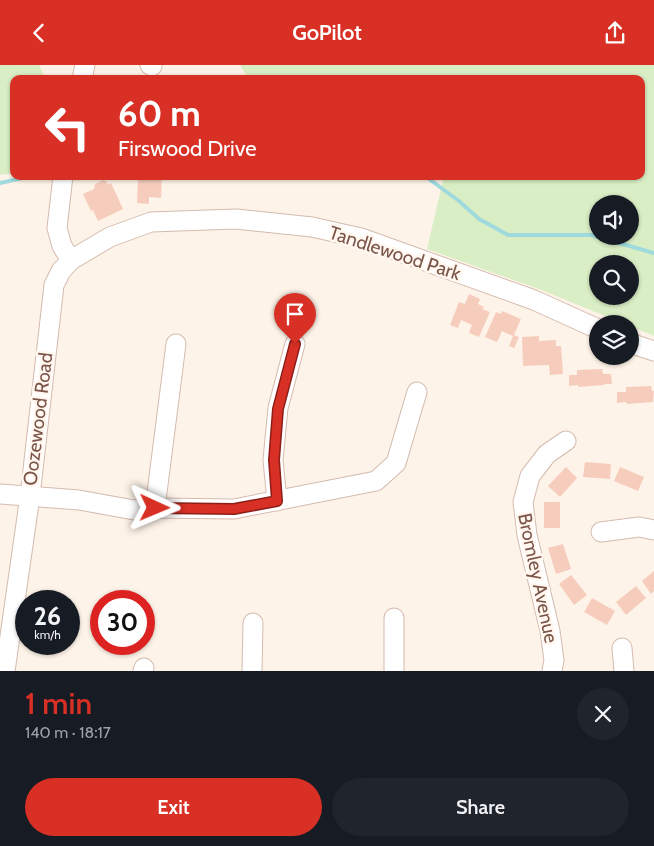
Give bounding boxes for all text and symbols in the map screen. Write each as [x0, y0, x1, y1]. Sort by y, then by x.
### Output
icon: back [25, 19, 53, 47]
text: GoPilot [292, 19, 362, 46]
icon: share [601, 19, 629, 47]
text: 60 m [118, 92, 201, 135]
icon: left [35, 95, 100, 160]
text: Firswood Drive [118, 135, 257, 162]
map controls [589, 195, 639, 365]
button: sound [589, 195, 639, 245]
street label: Tandlewood Park [326, 221, 464, 285]
button: search [589, 255, 639, 305]
pin [274, 293, 316, 344]
icon: arrive [281, 300, 309, 328]
button: layers [589, 315, 639, 365]
street label: Oozewood Road [18, 351, 58, 487]
position arrow [128, 481, 180, 533]
street label: Bromley Avenue [513, 511, 563, 645]
speed limit sign: 30 [90, 590, 155, 655]
text: 26 [34, 601, 61, 631]
text: km/h [34, 627, 61, 642]
text: 1 min [25, 685, 92, 722]
button: close [577, 688, 629, 740]
text: 140 m · 18:17 [25, 723, 111, 742]
button: Exit [25, 778, 322, 836]
button: Share [332, 778, 629, 836]

